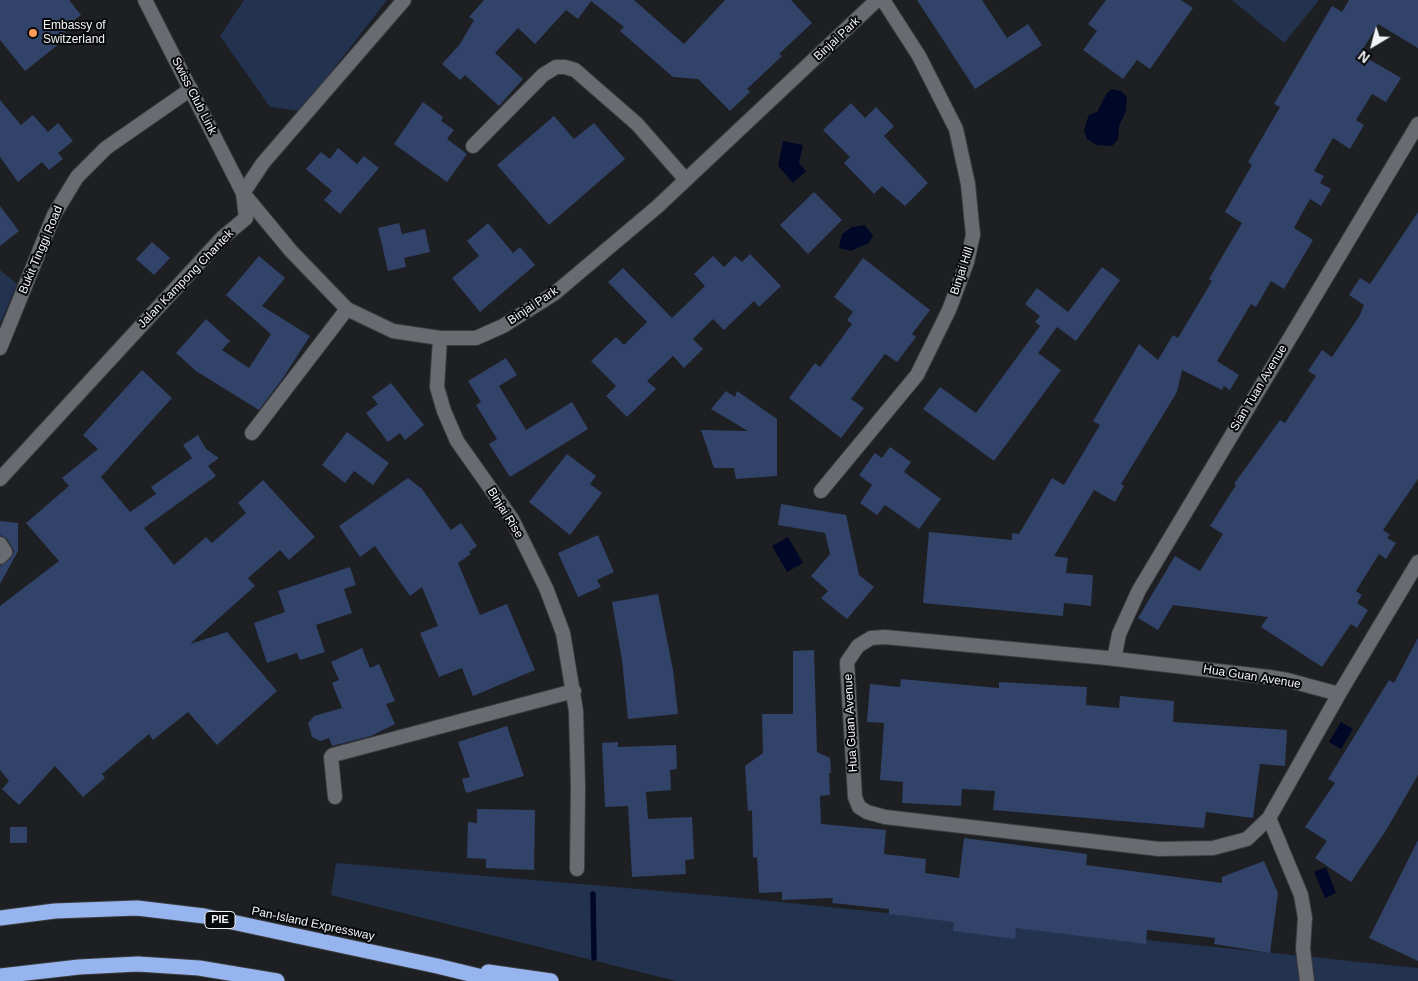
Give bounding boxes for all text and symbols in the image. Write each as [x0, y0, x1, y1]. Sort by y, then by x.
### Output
street label: Binjai Park [811, 14, 863, 64]
place label: Embassy of Switzerland [43, 19, 106, 47]
north arrow [1348, 20, 1398, 70]
marker: Embassy of Switzerland [27, 27, 39, 39]
text: N [1355, 48, 1373, 66]
street label: Swiss Club Link [168, 55, 220, 137]
street label: Bukit Tinggi Road [16, 204, 66, 296]
street label: Jalan Kampong Chantek [135, 227, 237, 331]
street label: Binjai Hill [948, 245, 976, 297]
street label: Binjai Park [505, 284, 561, 328]
street label: Sian Tuan Avenue [1228, 342, 1290, 434]
street label: Binjai Rise [484, 485, 526, 541]
street label: Hua Guan Avenue [1202, 662, 1302, 692]
street label: Hua Guan Avenue [841, 673, 861, 773]
street label: Pan-Island Expressway [250, 904, 376, 944]
road number: PIE [205, 912, 235, 928]

